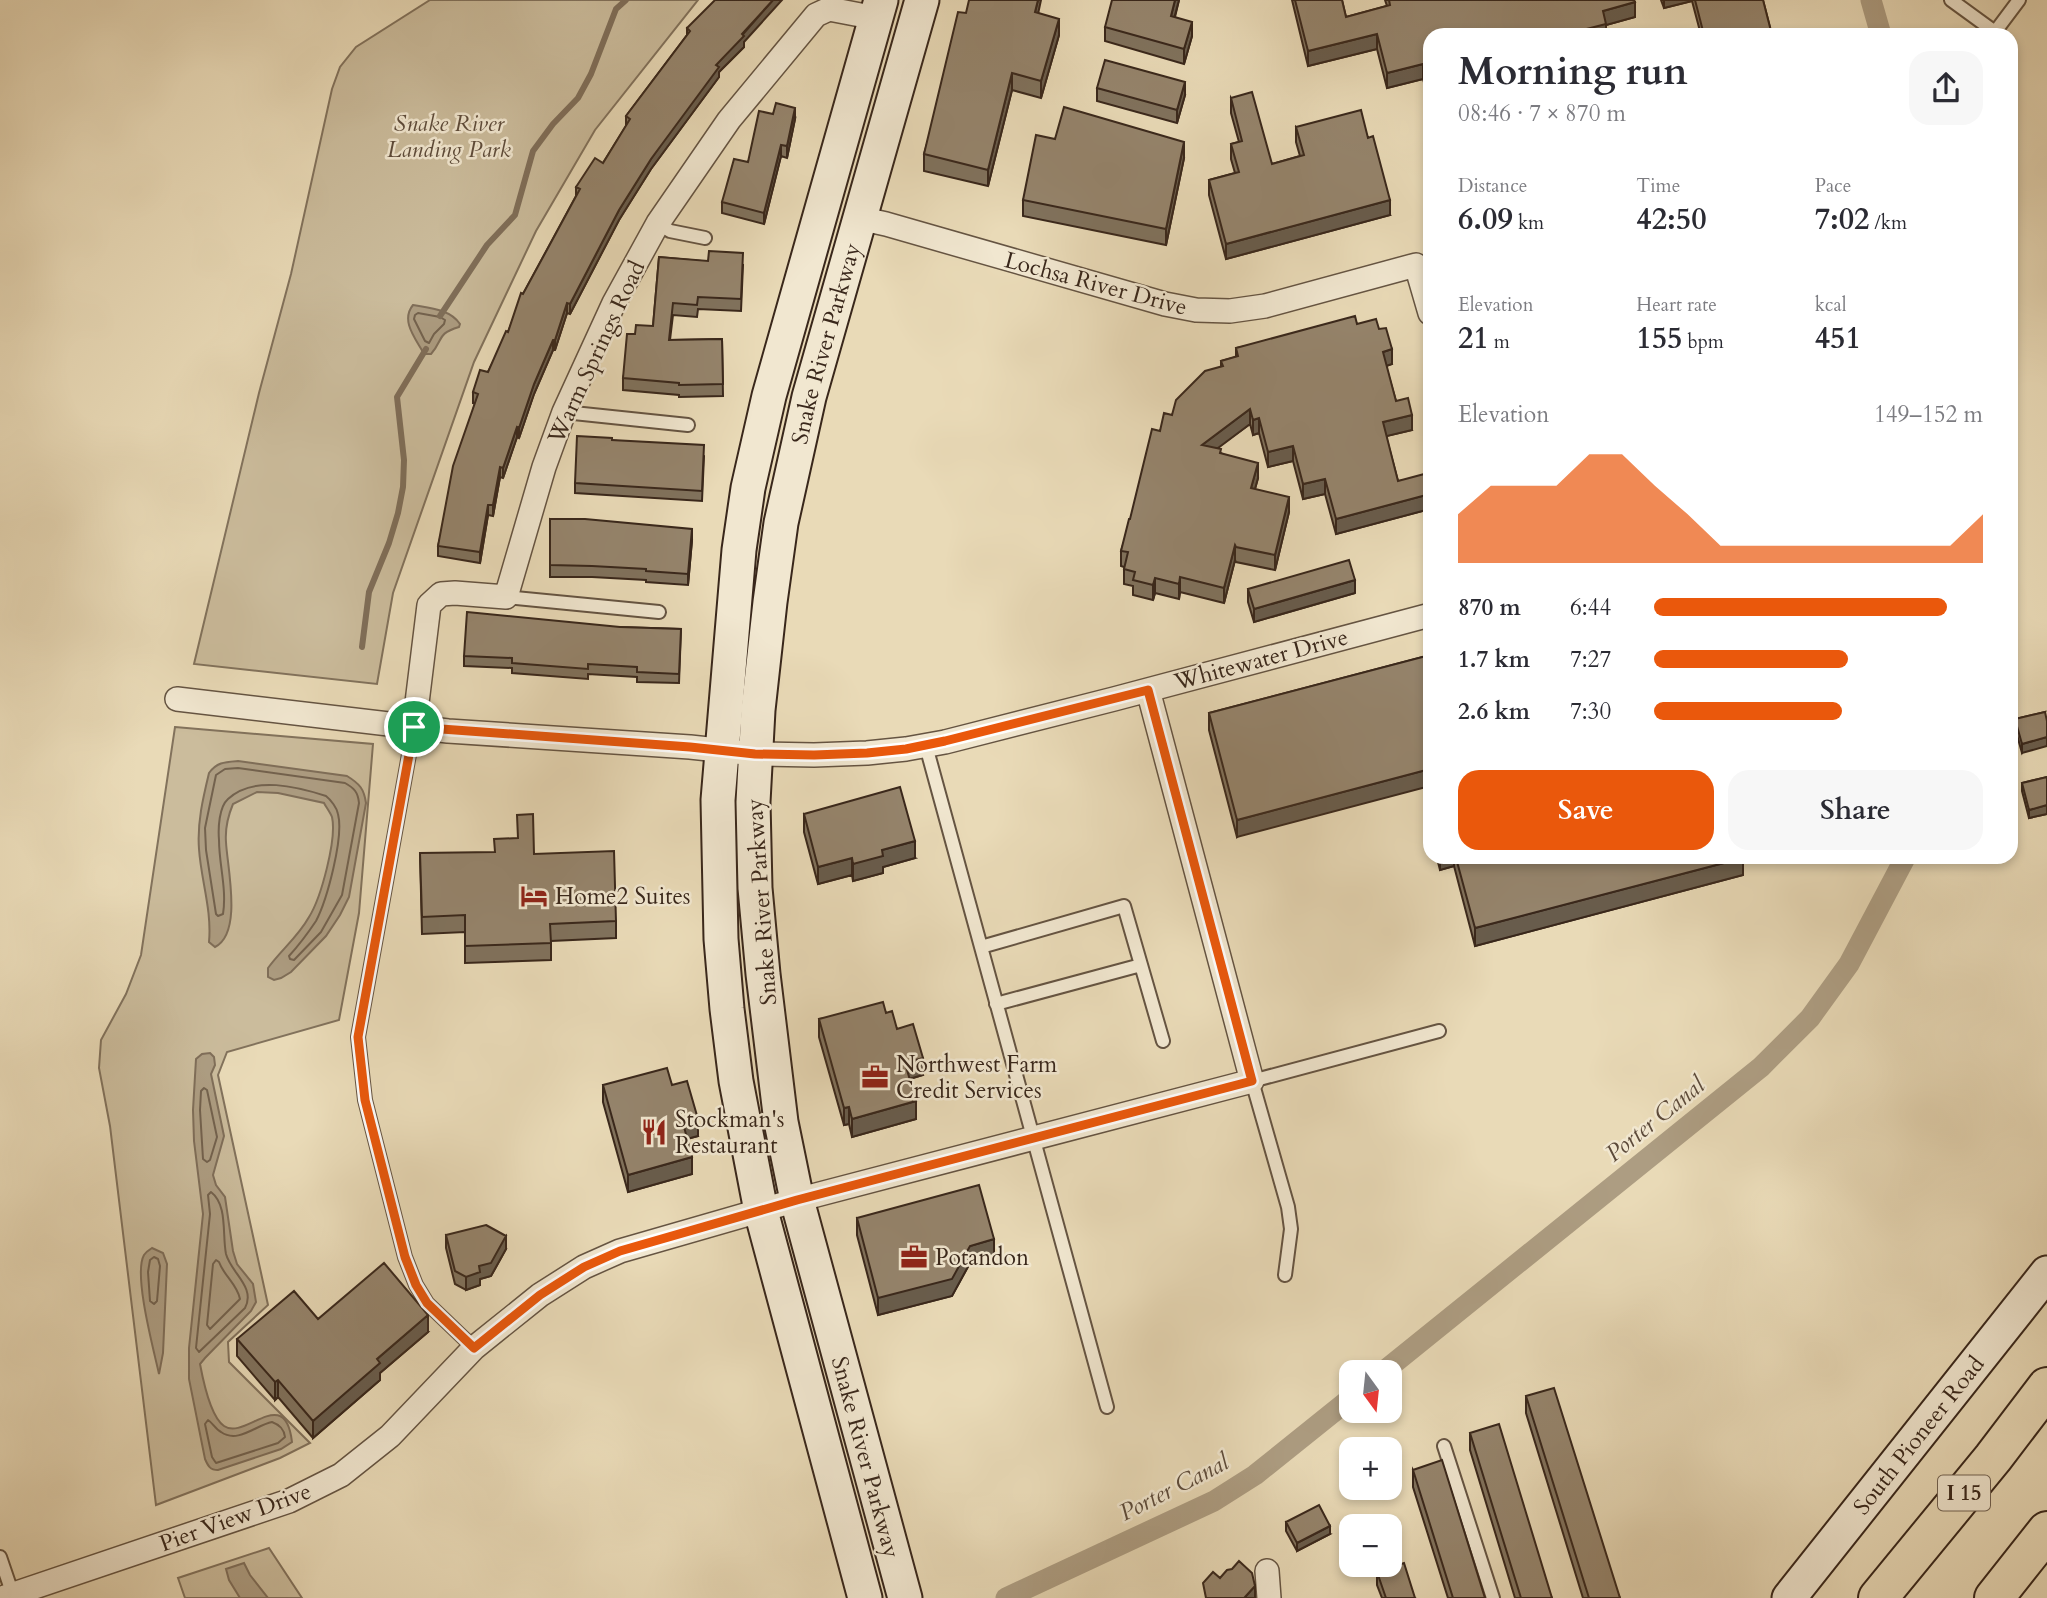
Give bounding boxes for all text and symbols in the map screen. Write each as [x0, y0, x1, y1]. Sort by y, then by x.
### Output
text: Morning run [1458, 46, 1688, 98]
button: share [1909, 51, 1983, 125]
text: 08:46 · 7 × 870 m [1458, 98, 1626, 129]
park label: Snake River Landing Park [387, 108, 512, 165]
text: Distance [1458, 173, 1527, 199]
text: Time [1636, 173, 1680, 199]
text: Pace [1815, 173, 1851, 199]
text: 6.09 [1458, 199, 1513, 240]
text: 42:50 [1636, 199, 1707, 240]
text: 7:02 [1815, 199, 1869, 240]
text: km [1513, 210, 1544, 236]
text: /km [1869, 210, 1907, 236]
street label: Snake River Parkway [784, 239, 868, 447]
street label: Lochsa River Drive [1001, 244, 1191, 323]
street label: Warm Springs Road [540, 255, 653, 450]
text: Elevation [1458, 292, 1533, 318]
text: Heart rate [1636, 292, 1717, 318]
text: kcal [1815, 292, 1847, 318]
text: 21 [1458, 318, 1489, 359]
text: 155 [1636, 318, 1682, 359]
text: 451 [1815, 318, 1861, 359]
text: m [1489, 329, 1510, 355]
text: bpm [1682, 329, 1724, 355]
text: Elevation [1458, 399, 1549, 430]
text: 149–152 m [1874, 399, 1983, 430]
text: 870 m [1458, 592, 1521, 623]
text: 6:44 [1570, 592, 1611, 623]
street label: Whitewater Drive [1170, 621, 1351, 698]
text: 1.7 km [1458, 644, 1530, 675]
text: 7:27 [1570, 644, 1611, 675]
text: 2.6 km [1458, 696, 1530, 727]
text: 7:30 [1570, 696, 1611, 727]
pin [384, 697, 444, 757]
icon: arrive [395, 708, 433, 746]
button: Save [1458, 770, 1714, 850]
button: Share [1728, 770, 1983, 850]
street label: Snake River Parkway [739, 797, 784, 1006]
hotel icon: Home2 Suites [519, 881, 549, 911]
place label: Home2 Suites [555, 881, 691, 912]
place label: Northwest Farm Credit Services [896, 1049, 1058, 1106]
office icon: Northwest Farm Credit Services [860, 1062, 890, 1092]
water label: Porter Canal [1599, 1068, 1713, 1170]
place label: Stockman's Restaurant [675, 1104, 784, 1161]
restaurant icon: Stockman's Restaurant [639, 1117, 669, 1147]
office icon: Potandon [899, 1242, 929, 1272]
place label: Potandon [935, 1242, 1029, 1273]
street label: South Pioneer Road [1846, 1349, 1992, 1521]
street label: Snake River Parkway [824, 1353, 907, 1561]
north arrow [1339, 1360, 1402, 1423]
map controls [1339, 1360, 1402, 1577]
button: + [1339, 1437, 1402, 1500]
water label: Porter Canal [1114, 1445, 1236, 1529]
street label: Pier View Drive [155, 1476, 315, 1559]
road number: I 15 [1938, 1476, 1990, 1510]
button: − [1339, 1514, 1402, 1577]

